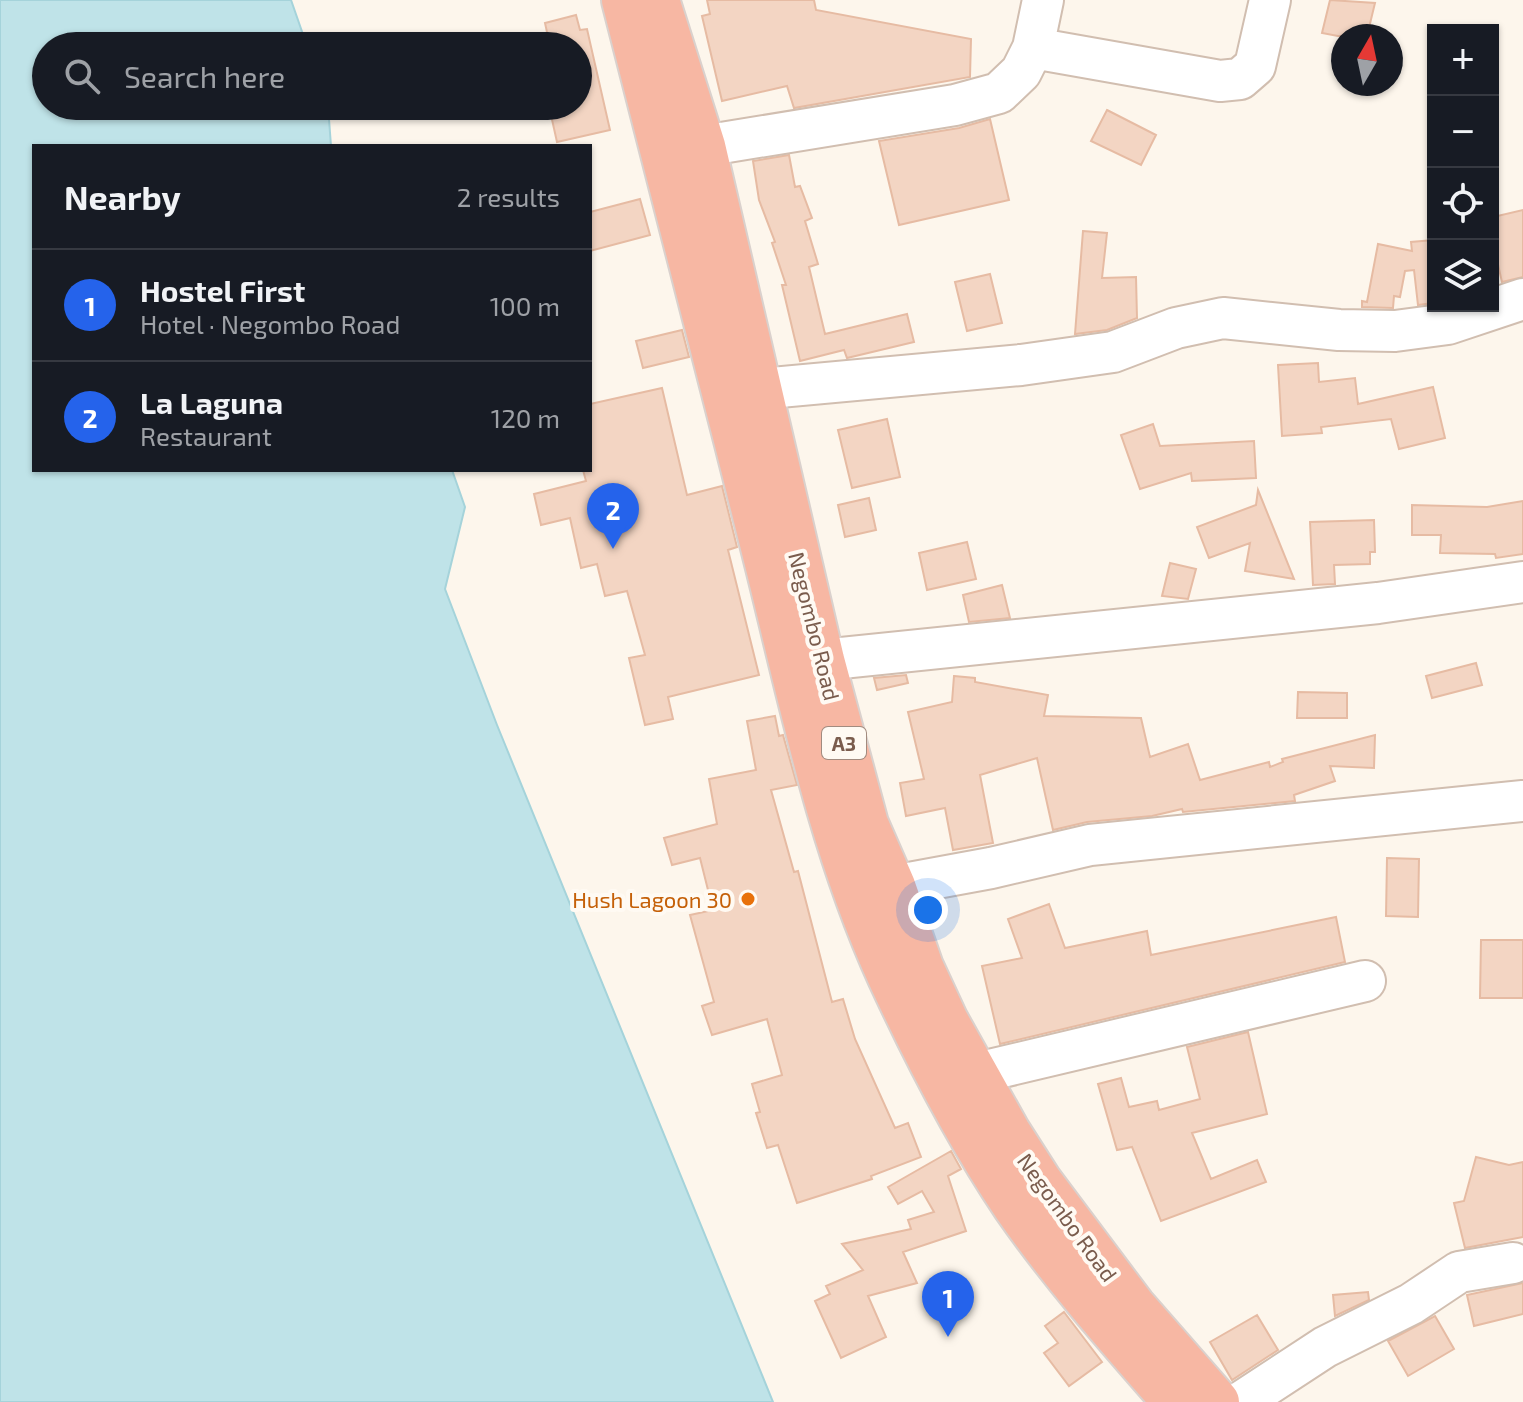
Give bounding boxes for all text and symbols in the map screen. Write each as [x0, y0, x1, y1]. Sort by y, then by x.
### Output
north arrow [1331, 24, 1403, 96]
map controls [1427, 24, 1499, 312]
button: + [1427, 24, 1499, 96]
search box [32, 32, 592, 120]
icon: search [60, 54, 104, 98]
text: Search here [124, 58, 285, 94]
button: − [1427, 96, 1499, 168]
button: locate [1427, 168, 1499, 240]
text: Nearby [64, 176, 181, 217]
text: 2 results [457, 181, 560, 212]
button: layers [1427, 240, 1499, 312]
text: Hostel First [140, 272, 305, 308]
text: 1 [84, 290, 96, 321]
text: 100 m [490, 290, 560, 321]
text: Hotel · Negombo Road [140, 308, 400, 339]
text: La Laguna [140, 384, 283, 420]
text: 2 [82, 402, 98, 433]
text: 120 m [491, 402, 560, 433]
text: Restaurant [140, 420, 272, 451]
pin: 2 [587, 483, 639, 549]
street label: Negombo Road [784, 549, 846, 703]
road number: A3 [822, 727, 866, 759]
place label: Hush Lagoon 30 [572, 886, 732, 912]
marker: Hush Lagoon 30 [739, 890, 757, 908]
your location [908, 890, 948, 930]
street label: Negombo Road [1013, 1148, 1123, 1286]
pin: 1 [922, 1271, 974, 1337]

